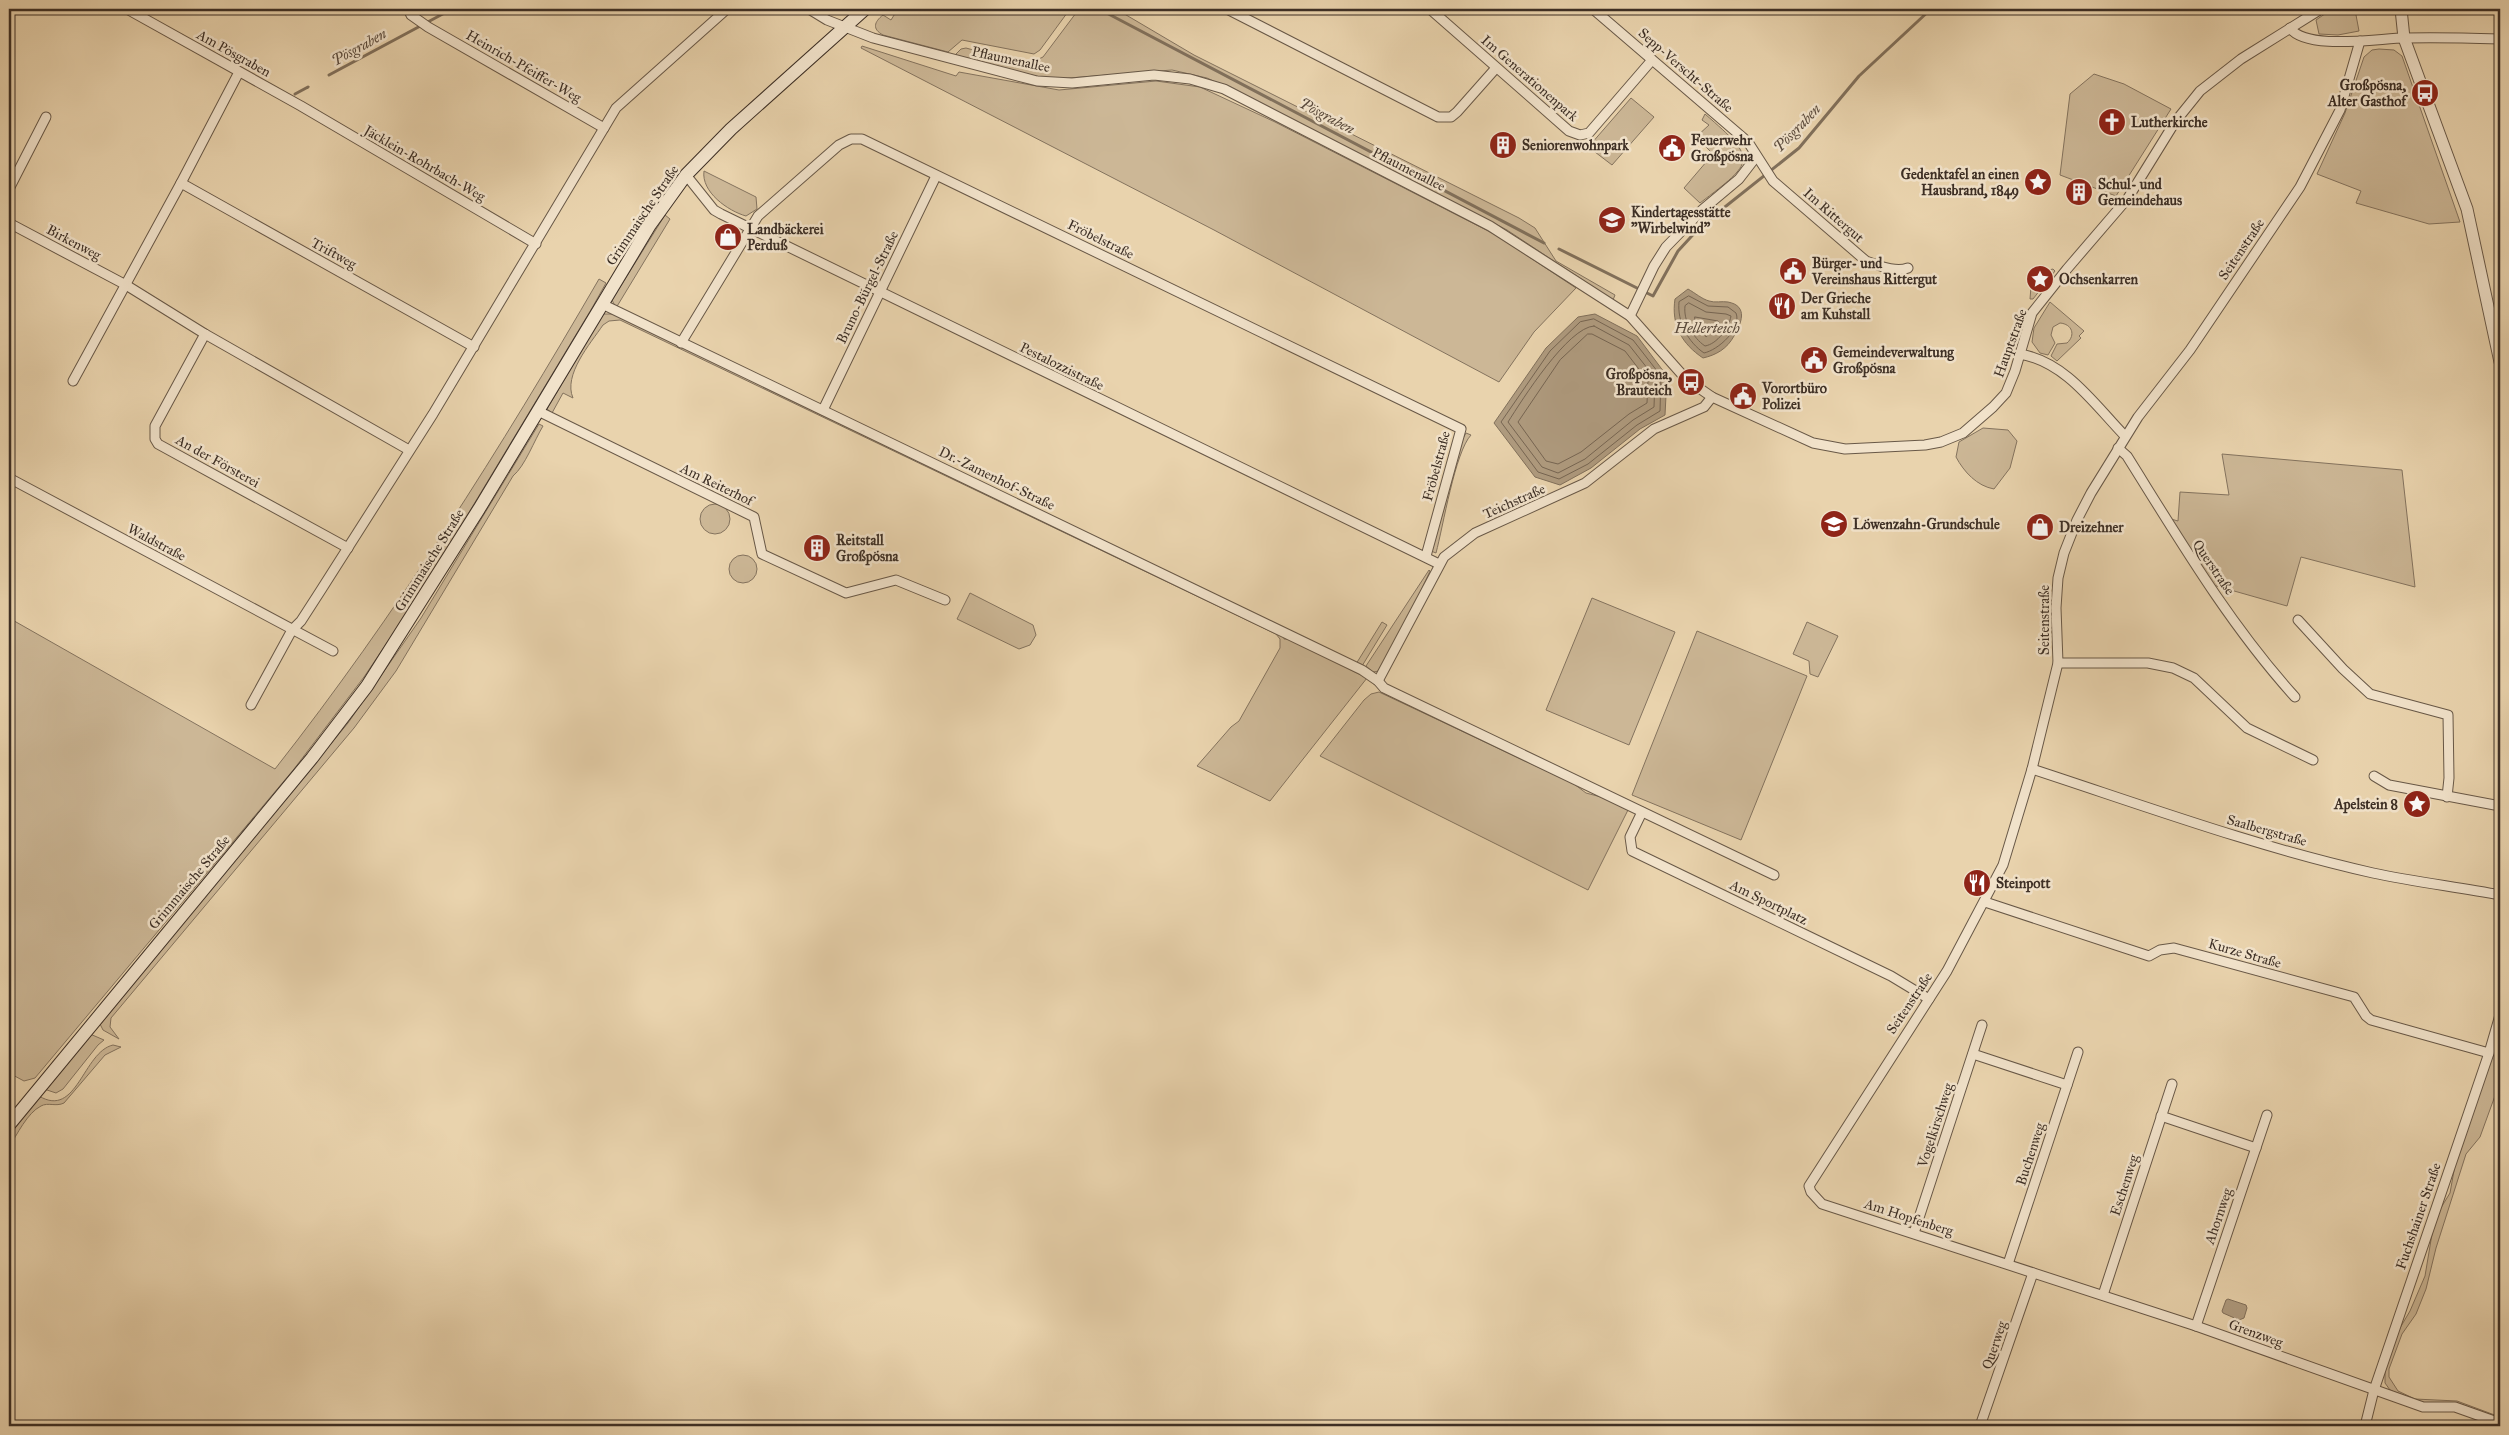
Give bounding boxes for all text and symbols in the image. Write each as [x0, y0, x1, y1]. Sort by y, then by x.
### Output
water label: Pösgraben [328, 24, 390, 69]
street label: Sepp-Verscht-Straße [1635, 25, 1737, 116]
street label: Am Pösgraben [193, 26, 274, 81]
street label: Heinrich-Pfeiffer-Weg [463, 27, 585, 107]
street label: Im Generationenpark [1478, 32, 1582, 125]
street label: Pflaumenallee [970, 43, 1052, 76]
place label: Großpösna, Alter Gasthof [2327, 77, 2408, 110]
bus stop icon: Großpösna, Alter Gasthof [2410, 78, 2440, 108]
water label: Pösgraben [1296, 94, 1358, 138]
water label: Pösgraben [1770, 100, 1824, 156]
church icon: Lutherkirche [2097, 107, 2127, 137]
place label: Lutherkirche [2131, 114, 2208, 131]
street label: Jäcklein-Rohrbach-Weg [359, 121, 489, 206]
building icon: Seniorenwohnpark [1488, 130, 1518, 160]
place label: Feuerwehr Großpösna [1691, 132, 1755, 166]
public building icon: Feuerwehr Großpösna [1657, 133, 1687, 163]
place label: Seniorenwohnpark [1522, 137, 1629, 155]
street label: Pflaumenallee [1369, 144, 1448, 195]
street label: Grimmaische Straße [603, 162, 682, 269]
place label: Gedenktafel an einen Hausbrand, 1849 [1901, 166, 2019, 200]
place icon: Gedenktafel an einen Hausbrand, 1849 [2023, 167, 2053, 197]
place label: Schul- und Gemeindehaus [2098, 176, 2182, 209]
building icon: Schul- und Gemeindehaus [2064, 177, 2094, 207]
street label: Im Rittergut [1800, 185, 1867, 246]
place label: Kindertagesstätte "Wirbelwind" [1631, 204, 1731, 237]
school or university icon: Kindertagesstätte "Wirbelwind" [1597, 205, 1627, 235]
street label: Seitenstraße [2215, 215, 2268, 283]
street label: Fröbelstraße [1065, 216, 1137, 263]
street label: Birkenweg [44, 221, 104, 264]
place label: Landbäckerei Perduß [747, 221, 824, 254]
shop icon: Landbäckerei Perduß [713, 222, 743, 252]
street label: Bruno-Bürgel-Straße [833, 228, 902, 346]
street label: Triftweg [308, 234, 360, 273]
place label: Bürger- und Vereinshaus Rittergut [1811, 255, 1937, 289]
public building icon: Bürger- und Vereinshaus Rittergut [1778, 256, 1808, 286]
place icon: Ochsenkarren [2025, 264, 2055, 294]
place label: Ochsenkarren [2059, 271, 2139, 288]
place label: Der Grieche am Kuhstall [1801, 290, 1871, 323]
restaurant icon: Der Grieche am Kuhstall [1767, 291, 1797, 321]
street label: Hauptstraße [1990, 306, 2031, 380]
water label: Hellerteich [1673, 319, 1741, 337]
street label: Pestalozzistraße [1017, 339, 1107, 394]
place label: Gemeindeverwaltung Großpösna [1833, 344, 1954, 378]
public building icon: Gemeindeverwaltung Großpösna [1799, 345, 1829, 375]
place label: Großpösna, Brauteich [1606, 366, 1672, 399]
bus stop icon: Großpösna, Brauteich [1676, 367, 1706, 397]
place label: Vorortbüro Polizei [1761, 380, 1827, 413]
public building icon: Vorortbüro Polizei [1728, 381, 1758, 411]
street label: Fröbelstraße [1419, 429, 1454, 503]
street label: An der Försterei [172, 431, 263, 492]
street label: Dr.-Zamenhof-Straße [936, 443, 1058, 514]
street label: Am Reiterhof [677, 459, 758, 510]
street label: Teichstraße [1481, 480, 1548, 523]
street label: Grimmaische Straße [391, 506, 468, 615]
school or university icon: Löwenzahn-Grundschule [1819, 509, 1849, 539]
shop icon: Dreizehner [2025, 512, 2055, 542]
place label: Löwenzahn-Grundschule [1853, 516, 2000, 533]
place label: Dreizehner [2059, 519, 2124, 536]
street label: Waldstraße [125, 520, 189, 565]
place label: Reitstall Großpösna [836, 532, 900, 566]
building icon: Reitstall Großpösna [802, 533, 832, 563]
street label: Querstraße [2189, 537, 2238, 598]
street label: Seitenstraße [2036, 585, 2053, 655]
place icon: Apelstein 8 [2402, 789, 2432, 819]
place label: Apelstein 8 [2333, 796, 2398, 814]
street label: Saalbergstraße [2225, 811, 2309, 850]
street label: Grimmaische Straße [145, 832, 234, 933]
restaurant icon: Steinpott [1962, 868, 1992, 898]
place label: Steinpott [1996, 875, 2050, 893]
street label: Am Sportplatz [1726, 876, 1811, 929]
street label: Kurze Straße [2206, 935, 2283, 972]
street label: Seitenstraße [1883, 969, 1936, 1037]
street label: Vogelkirschweg [1914, 1080, 1957, 1170]
street label: Buchenweg [2012, 1120, 2049, 1188]
street label: Eschenweg [2107, 1152, 2143, 1218]
street label: Fuchshainer Straße [2392, 1160, 2445, 1272]
street label: Ahornweg [2201, 1185, 2236, 1247]
street label: Am Hopfenberg [1861, 1195, 1956, 1240]
street label: Grenzweg [2226, 1316, 2286, 1351]
street label: Querweg [1978, 1318, 2011, 1372]

